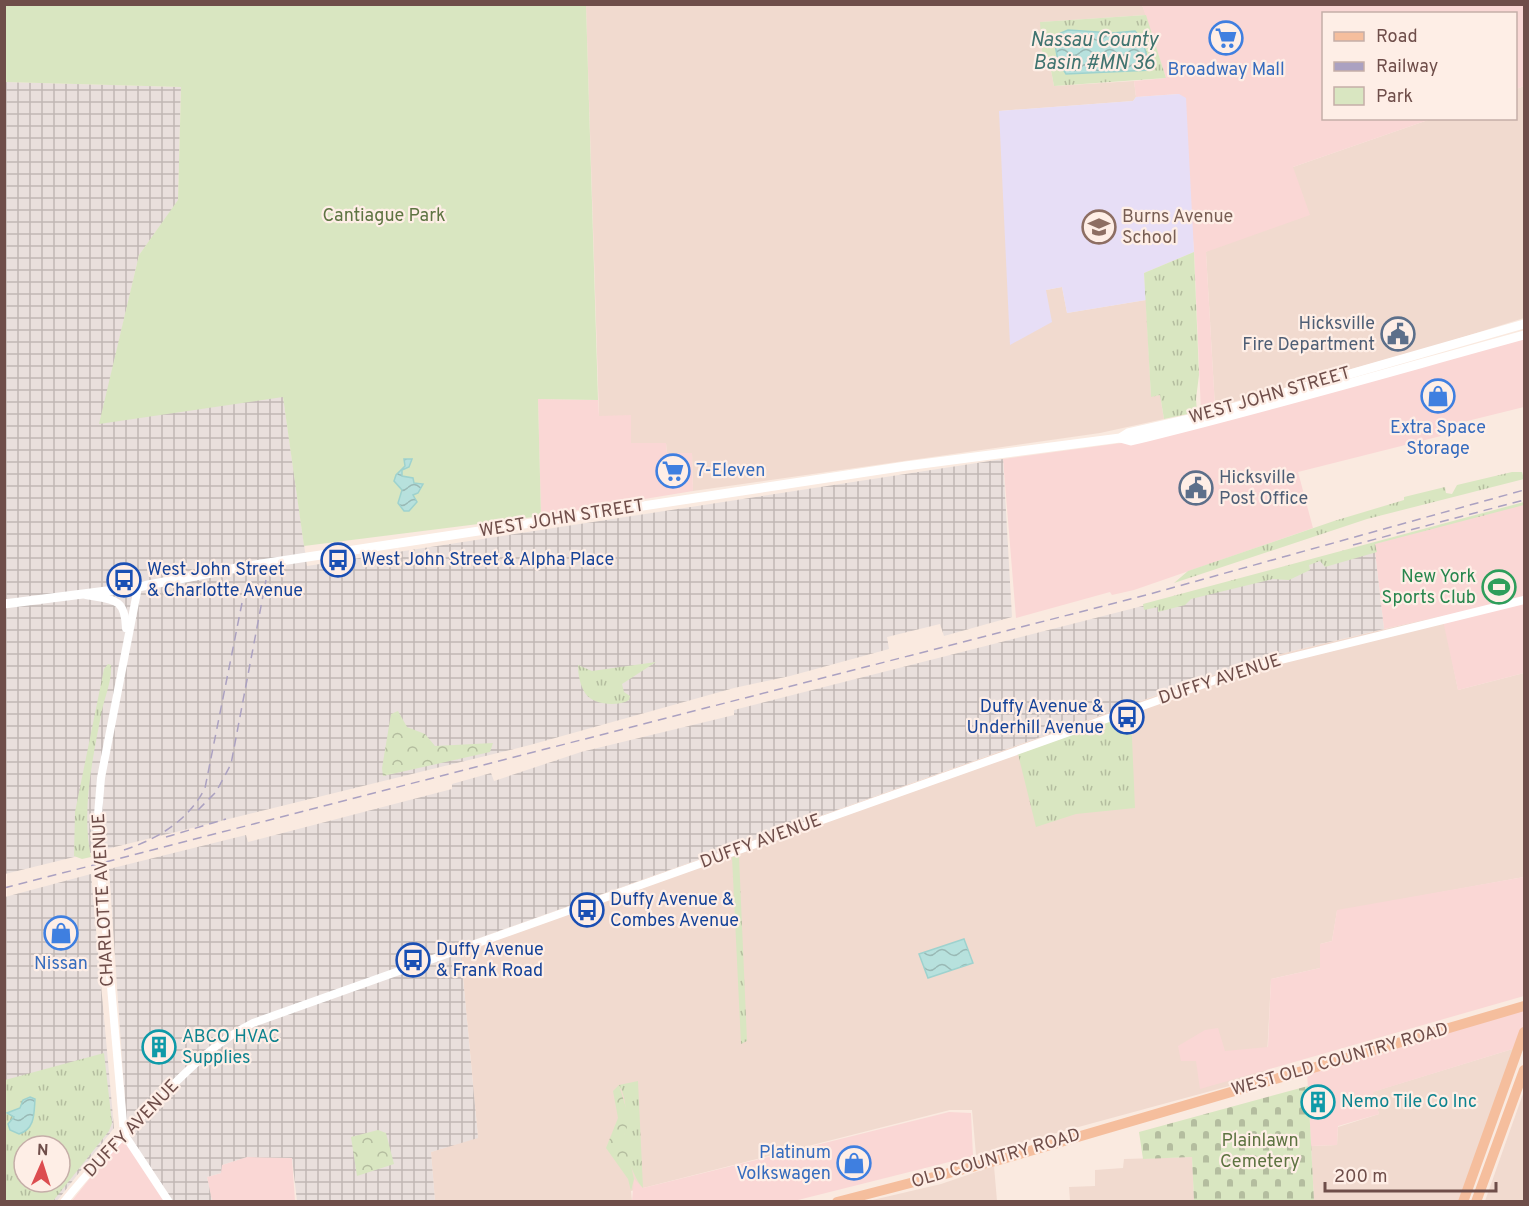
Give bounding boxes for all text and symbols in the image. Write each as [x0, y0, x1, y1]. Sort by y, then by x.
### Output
legend [1322, 12, 1517, 120]
supermarket icon: Broadway Mall [1208, 20, 1244, 56]
text: Road [1376, 26, 1418, 49]
water label: Nassau County Basin #MN 36 [1030, 28, 1160, 77]
text: Railway [1376, 56, 1438, 79]
place label: Broadway Mall [1167, 59, 1285, 82]
text: Park [1376, 86, 1413, 109]
park label: Cantiague Park [322, 205, 446, 228]
place label: Burns Avenue School [1122, 206, 1233, 250]
school or university icon: Burns Avenue School [1081, 209, 1117, 245]
place label: Hicksville Fire Department [1242, 313, 1375, 357]
public building icon: Hicksville Fire Department [1380, 316, 1416, 352]
street label: WEST JOHN STREET [1187, 362, 1353, 430]
shop icon: Extra Space Storage [1420, 378, 1456, 414]
place label: Extra Space Storage [1390, 417, 1486, 461]
supermarket icon: 7-Eleven [655, 453, 691, 489]
place label: 7-Eleven [696, 460, 765, 483]
place label: Hicksville Post Office [1219, 467, 1308, 511]
public building icon: Hicksville Post Office [1178, 470, 1214, 506]
street label: WEST JOHN STREET [478, 495, 646, 543]
bus stop icon: West John Street & Alpha Place [320, 542, 356, 578]
place label: West John Street & Alpha Place [361, 549, 614, 572]
place label: West John Street & Charlotte Avenue [147, 559, 303, 603]
bus stop icon: West John Street & Charlotte Avenue [106, 562, 142, 598]
place label: New York Sports Club [1382, 566, 1476, 610]
sports icon: New York Sports Club [1481, 569, 1517, 605]
street label: DUFFY AVENUE [1156, 649, 1284, 711]
place label: Duffy Avenue & Underhill Avenue [966, 696, 1104, 740]
bus stop icon: Duffy Avenue & Underhill Avenue [1109, 699, 1145, 735]
street label: DUFFY AVENUE [697, 809, 825, 875]
street label: CHARLOTTE AVENUE [88, 813, 120, 987]
place label: Duffy Avenue & Combes Avenue [610, 889, 739, 933]
bus stop icon: Duffy Avenue & Combes Avenue [569, 892, 605, 928]
shop icon: Nissan [43, 915, 79, 951]
place label: Duffy Avenue & Frank Road [436, 939, 544, 983]
bus stop icon: Duffy Avenue & Frank Road [395, 942, 431, 978]
place label: Nissan [34, 953, 88, 976]
street label: WEST OLD COUNTRY ROAD [1229, 1018, 1451, 1102]
place label: ABCO HVAC Supplies [182, 1026, 280, 1070]
building icon: ABCO HVAC Supplies [141, 1029, 177, 1065]
street label: DUFFY AVENUE [79, 1075, 185, 1183]
building icon: Nemo Tile Co Inc [1300, 1084, 1336, 1120]
place label: Nemo Tile Co Inc [1341, 1091, 1477, 1114]
street label: OLD COUNTRY ROAD [909, 1124, 1083, 1194]
park label: Plainlawn Cemetery [1220, 1130, 1300, 1174]
north arrow [12, 1134, 72, 1194]
text: N [36, 1141, 49, 1161]
place label: Platinum Volkswagen [736, 1142, 831, 1186]
shop icon: Platinum Volkswagen [836, 1145, 872, 1181]
scale bar [1325, 1155, 1496, 1193]
text: 200 m [1334, 1166, 1387, 1189]

